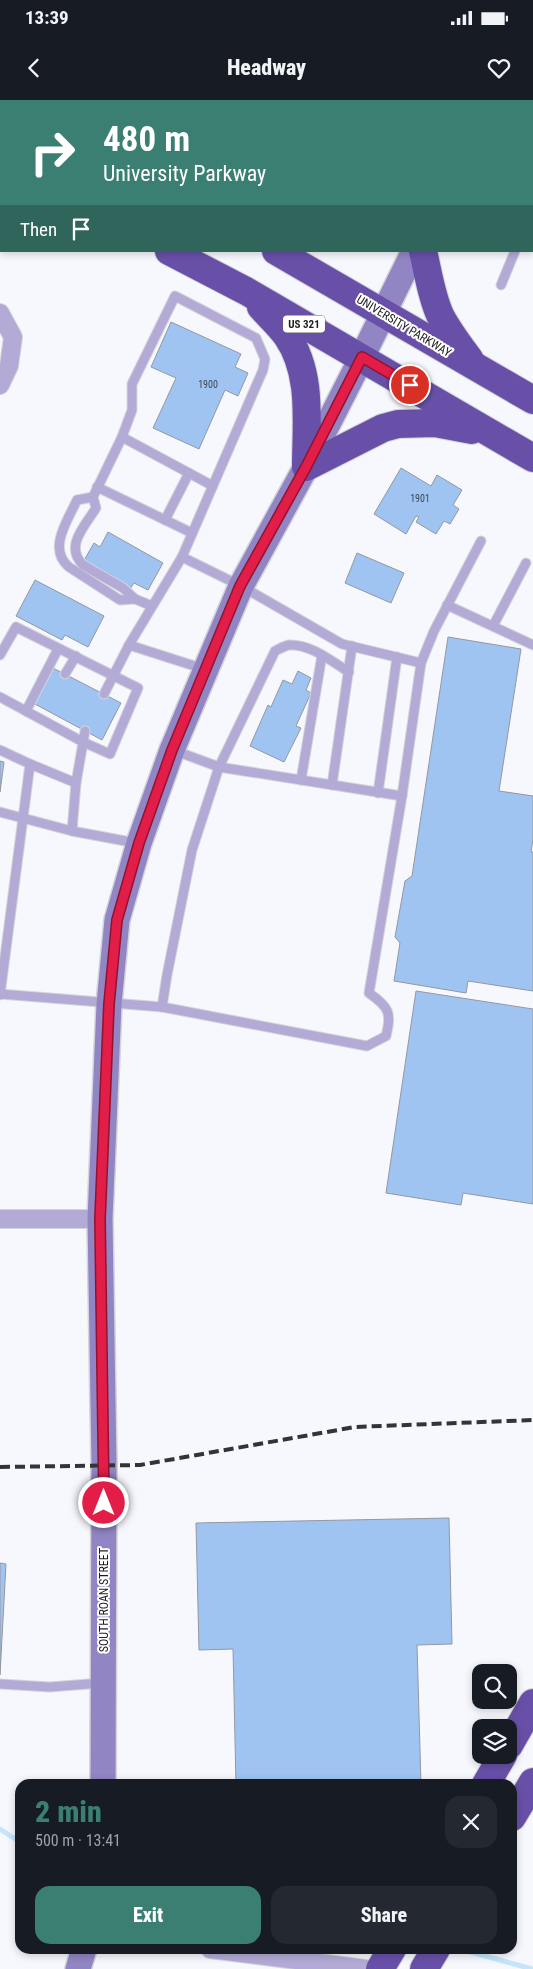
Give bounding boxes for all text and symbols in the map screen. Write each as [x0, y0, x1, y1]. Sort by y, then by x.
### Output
text: 13:39 [25, 6, 69, 29]
icon: back [20, 54, 48, 82]
icon: heart [485, 54, 513, 82]
text: Headway [227, 55, 306, 80]
text: 480 m [103, 119, 190, 160]
icon: right [20, 120, 85, 185]
text: University Parkway [103, 161, 266, 186]
icon: arrive [67, 215, 95, 243]
text: Then [20, 218, 57, 241]
street label: UNIVERSITY PARKWAY [354, 292, 454, 360]
road number: US 321 [283, 315, 325, 332]
pin [389, 364, 431, 406]
icon: arrive [396, 371, 424, 399]
house number: 1900 [198, 379, 218, 390]
house number: 1901 [410, 493, 430, 504]
position arrow [77, 1476, 129, 1528]
street label: SOUTH ROAN STREET [97, 1548, 111, 1652]
map controls [472, 1664, 517, 1764]
button: search [472, 1664, 517, 1709]
button: layers [472, 1719, 517, 1764]
text: 2 min [35, 1794, 102, 1829]
button: close [445, 1796, 497, 1848]
text: 500 m · 13:41 [35, 1831, 121, 1850]
button: Exit [35, 1886, 261, 1944]
button: Share [271, 1886, 497, 1944]

